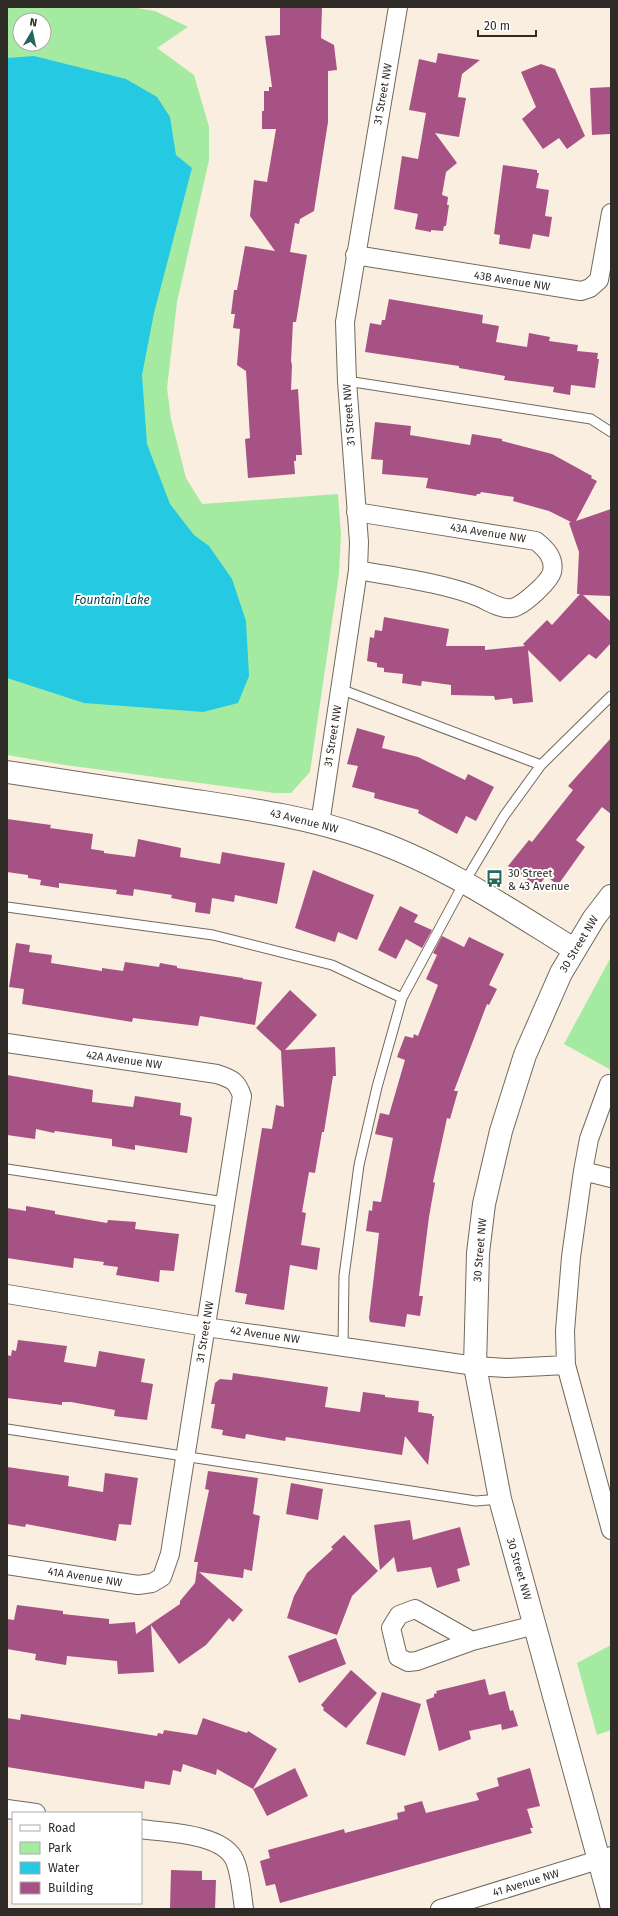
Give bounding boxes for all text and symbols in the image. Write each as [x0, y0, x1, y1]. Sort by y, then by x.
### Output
north arrow [12, 12, 52, 52]
scale bar [478, 12, 536, 38]
text: N [29, 16, 38, 30]
text: 20 m [484, 19, 510, 33]
street label: 31 Street NW [371, 62, 395, 126]
street label: 43B Avenue NW [473, 269, 551, 293]
street label: 31 Street NW [340, 383, 358, 447]
street label: 43A Avenue NW [449, 521, 527, 545]
water label: Fountain Lake [74, 593, 150, 607]
street label: 31 Street NW [322, 704, 344, 768]
street label: 43 Avenue NW [268, 806, 340, 836]
place label: 30 Street & 43 Avenue [508, 867, 570, 893]
bus stop icon: 30 Street & 43 Avenue [485, 869, 505, 889]
street label: 30 Street NW [557, 913, 601, 975]
street label: 42A Avenue NW [85, 1048, 163, 1072]
street label: 30 Street NW [471, 1218, 489, 1282]
street label: 31 Street NW [194, 1300, 216, 1364]
street label: 42 Avenue NW [229, 1324, 301, 1346]
street label: 30 Street NW [504, 1536, 534, 1602]
street label: 41A Avenue NW [47, 1565, 123, 1589]
legend [12, 1812, 142, 1904]
text: Road [48, 1821, 76, 1835]
text: Park [48, 1841, 72, 1855]
text: Water [48, 1861, 80, 1875]
street label: 41 Avenue NW [491, 1867, 561, 1899]
text: Building [48, 1881, 94, 1895]

